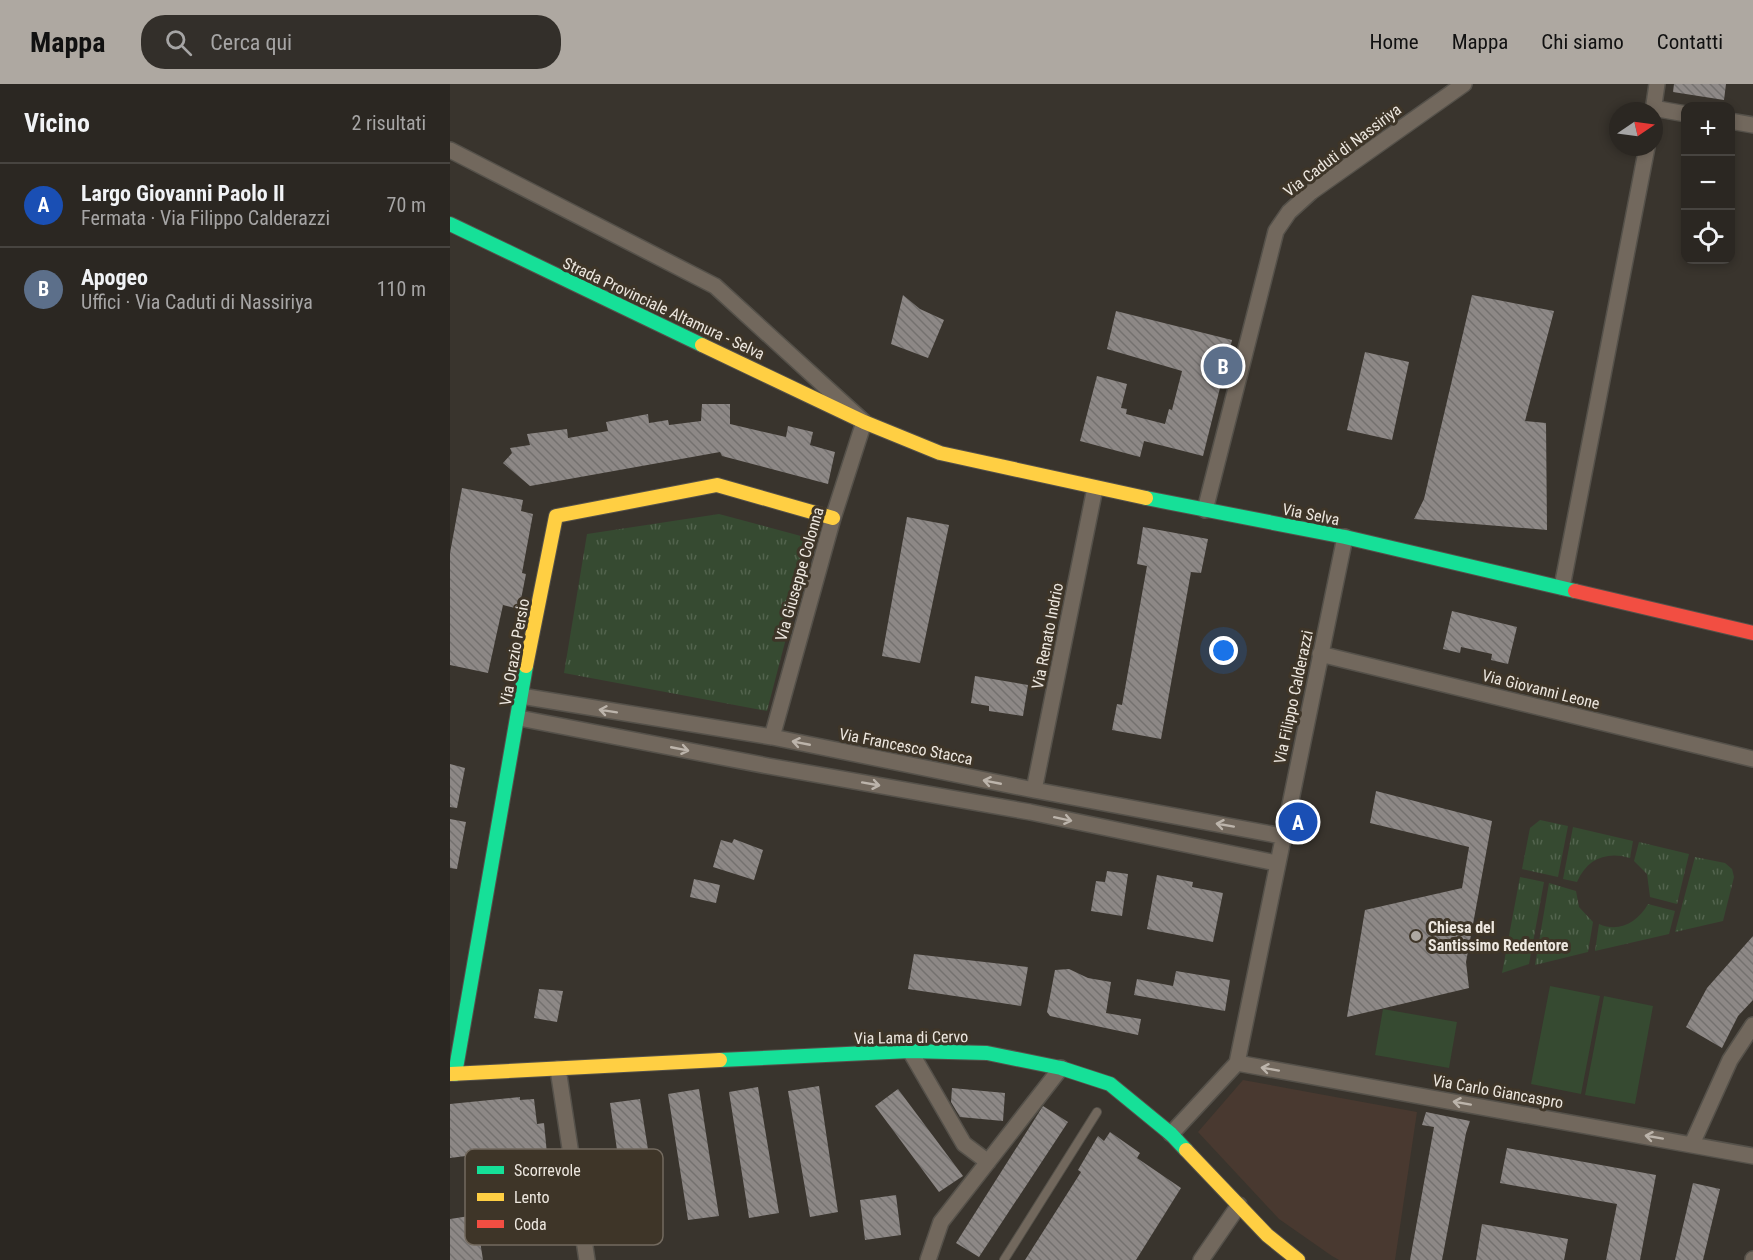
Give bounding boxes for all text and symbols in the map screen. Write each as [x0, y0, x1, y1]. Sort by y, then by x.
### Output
search box [141, 15, 561, 69]
text: Mappa [30, 26, 105, 59]
icon: search [162, 26, 195, 59]
text: Cerca qui [210, 30, 292, 55]
text: Home [1369, 30, 1419, 54]
text: Mappa [1452, 30, 1508, 54]
text: Chi siamo [1541, 30, 1624, 54]
text: Contatti [1657, 30, 1723, 54]
street label: Via Caduti di Nassiriya [1280, 100, 1405, 201]
north arrow [1609, 102, 1663, 156]
map controls [1681, 102, 1735, 264]
button: + [1681, 102, 1735, 156]
text: Vicino [24, 108, 90, 138]
text: 2 risultati [351, 111, 426, 135]
button: − [1681, 156, 1735, 210]
text: Largo Giovanni Paolo II [81, 181, 285, 206]
text: A [38, 193, 49, 217]
text: 70 m [387, 193, 426, 217]
text: Fermata · Via Filippo Calderazzi [81, 206, 330, 230]
button: locate [1681, 210, 1735, 264]
street label: Strada Provinciale Altamura - Selva [560, 253, 768, 364]
text: Apogeo [81, 265, 148, 290]
text: B [38, 277, 49, 301]
text: 110 m [377, 277, 426, 301]
text: Uffici · Via Caduti di Nassiriya [81, 290, 313, 314]
pin: B [1204, 344, 1242, 388]
street label: Via Selva [1281, 500, 1341, 529]
street label: Via Giuseppe Colonna [771, 505, 828, 643]
street label: Via Renato Indrio [1028, 581, 1067, 691]
street label: Via Orazio Persio [496, 597, 533, 707]
street label: Via Filippo Calderazzi [1270, 629, 1317, 766]
your location [1209, 636, 1238, 665]
street label: Via Giovanni Leone [1480, 666, 1602, 713]
one-way arrow [599, 705, 619, 716]
street label: Via Francesco Stacca [837, 724, 974, 769]
one-way arrow [791, 737, 811, 748]
one-way arrow [669, 744, 689, 755]
one-way arrow [982, 776, 1002, 787]
one-way arrow [861, 779, 881, 790]
pin: A [1278, 800, 1318, 844]
one-way arrow [1053, 814, 1073, 825]
one-way arrow [1215, 819, 1235, 830]
place label: Chiesa del Santissimo Redentore [1428, 918, 1569, 955]
marker: Chiesa del Santissimo Redentore [1409, 929, 1423, 943]
street label: Via Lama di Cervo [854, 1027, 968, 1048]
one-way arrow [1261, 1063, 1281, 1074]
street label: Via Carlo Giancaspro [1431, 1071, 1565, 1112]
one-way arrow [1453, 1097, 1473, 1108]
one-way arrow [1645, 1131, 1665, 1142]
legend [465, 1149, 663, 1245]
text: Scorrevole [514, 1161, 581, 1180]
text: Lento [514, 1188, 549, 1207]
text: Coda [514, 1215, 547, 1234]

